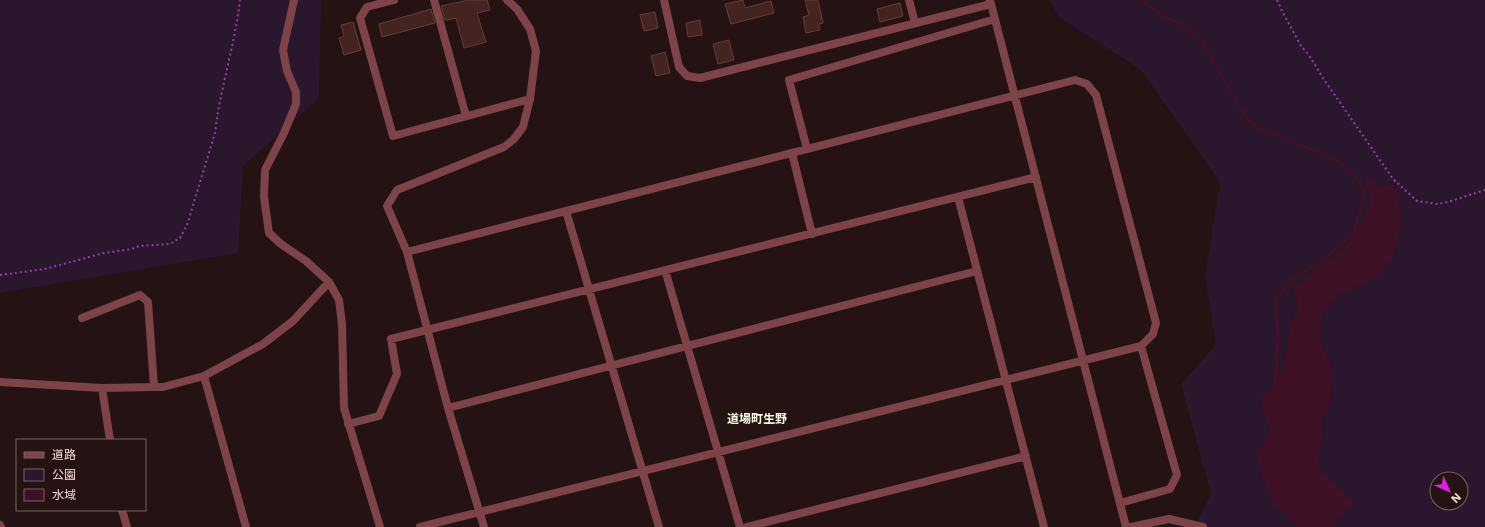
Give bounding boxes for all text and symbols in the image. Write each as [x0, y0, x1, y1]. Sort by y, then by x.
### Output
district label: 道場町生野 [727, 411, 787, 426]
legend [16, 439, 146, 511]
text: 道路 [52, 447, 76, 462]
text: 公園 [52, 467, 76, 482]
north arrow [1429, 471, 1469, 511]
text: 水域 [52, 487, 76, 502]
text: N [1448, 490, 1464, 506]

